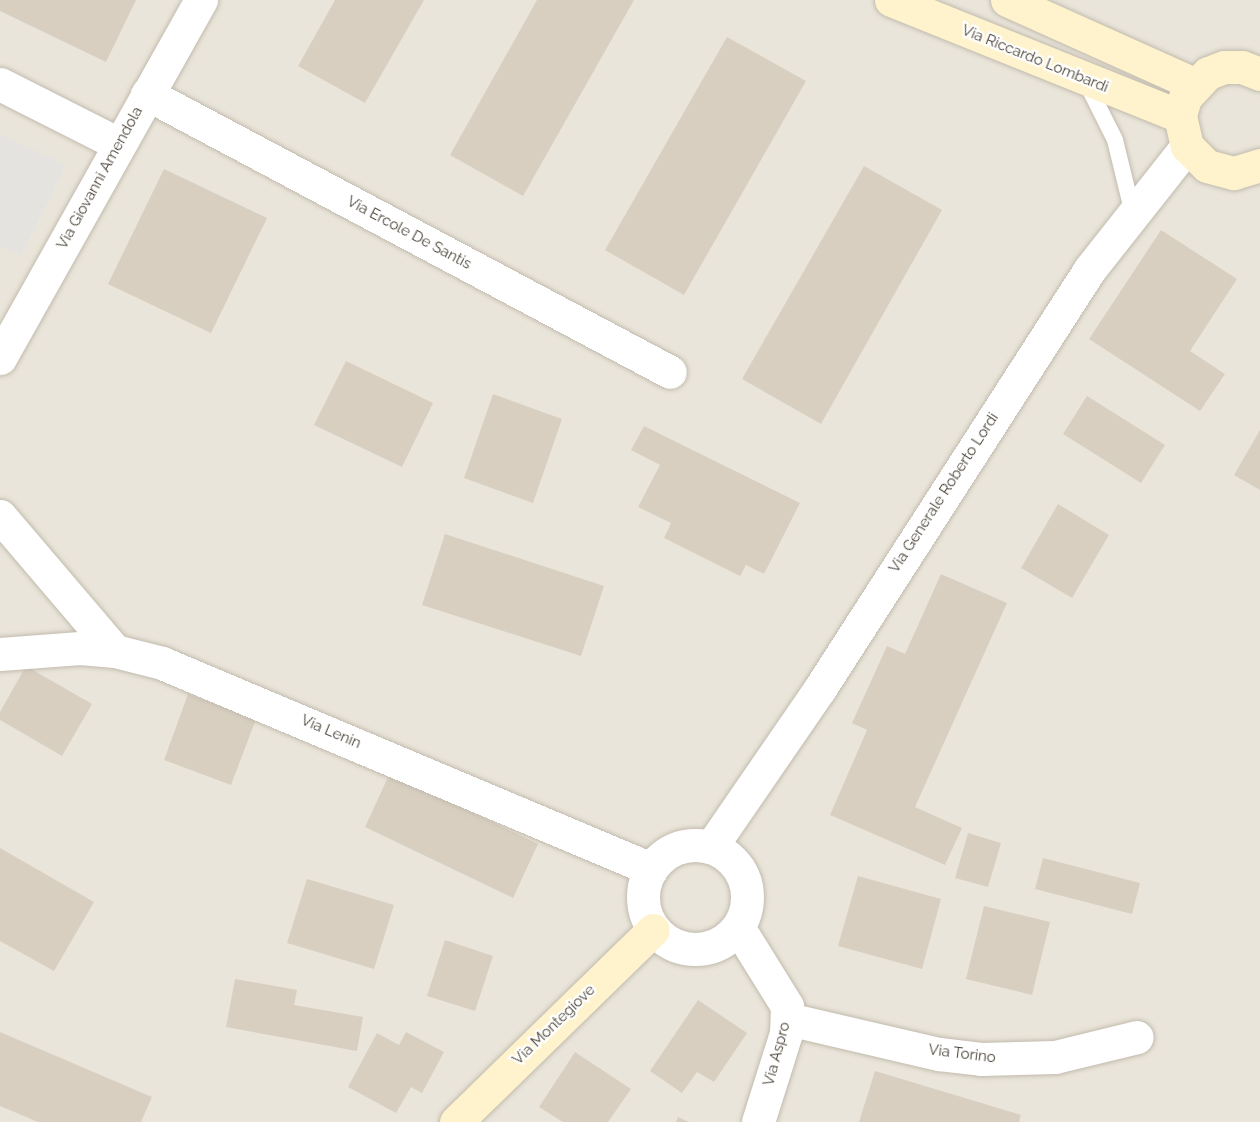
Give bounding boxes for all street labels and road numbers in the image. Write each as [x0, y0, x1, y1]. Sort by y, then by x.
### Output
street label: Via Riccardo Lombardi [959, 21, 1111, 97]
street label: Via Giovanni Amendola [53, 103, 147, 253]
street label: Via Ercole De Santis [344, 193, 474, 273]
street label: Via Generale Roberto Lordi [885, 410, 1003, 576]
street label: Via Lenin [298, 711, 364, 753]
street label: Via Montegiove [509, 981, 599, 1069]
street label: Via Aspro [760, 1020, 794, 1088]
street label: Via Torino [927, 1041, 997, 1067]

